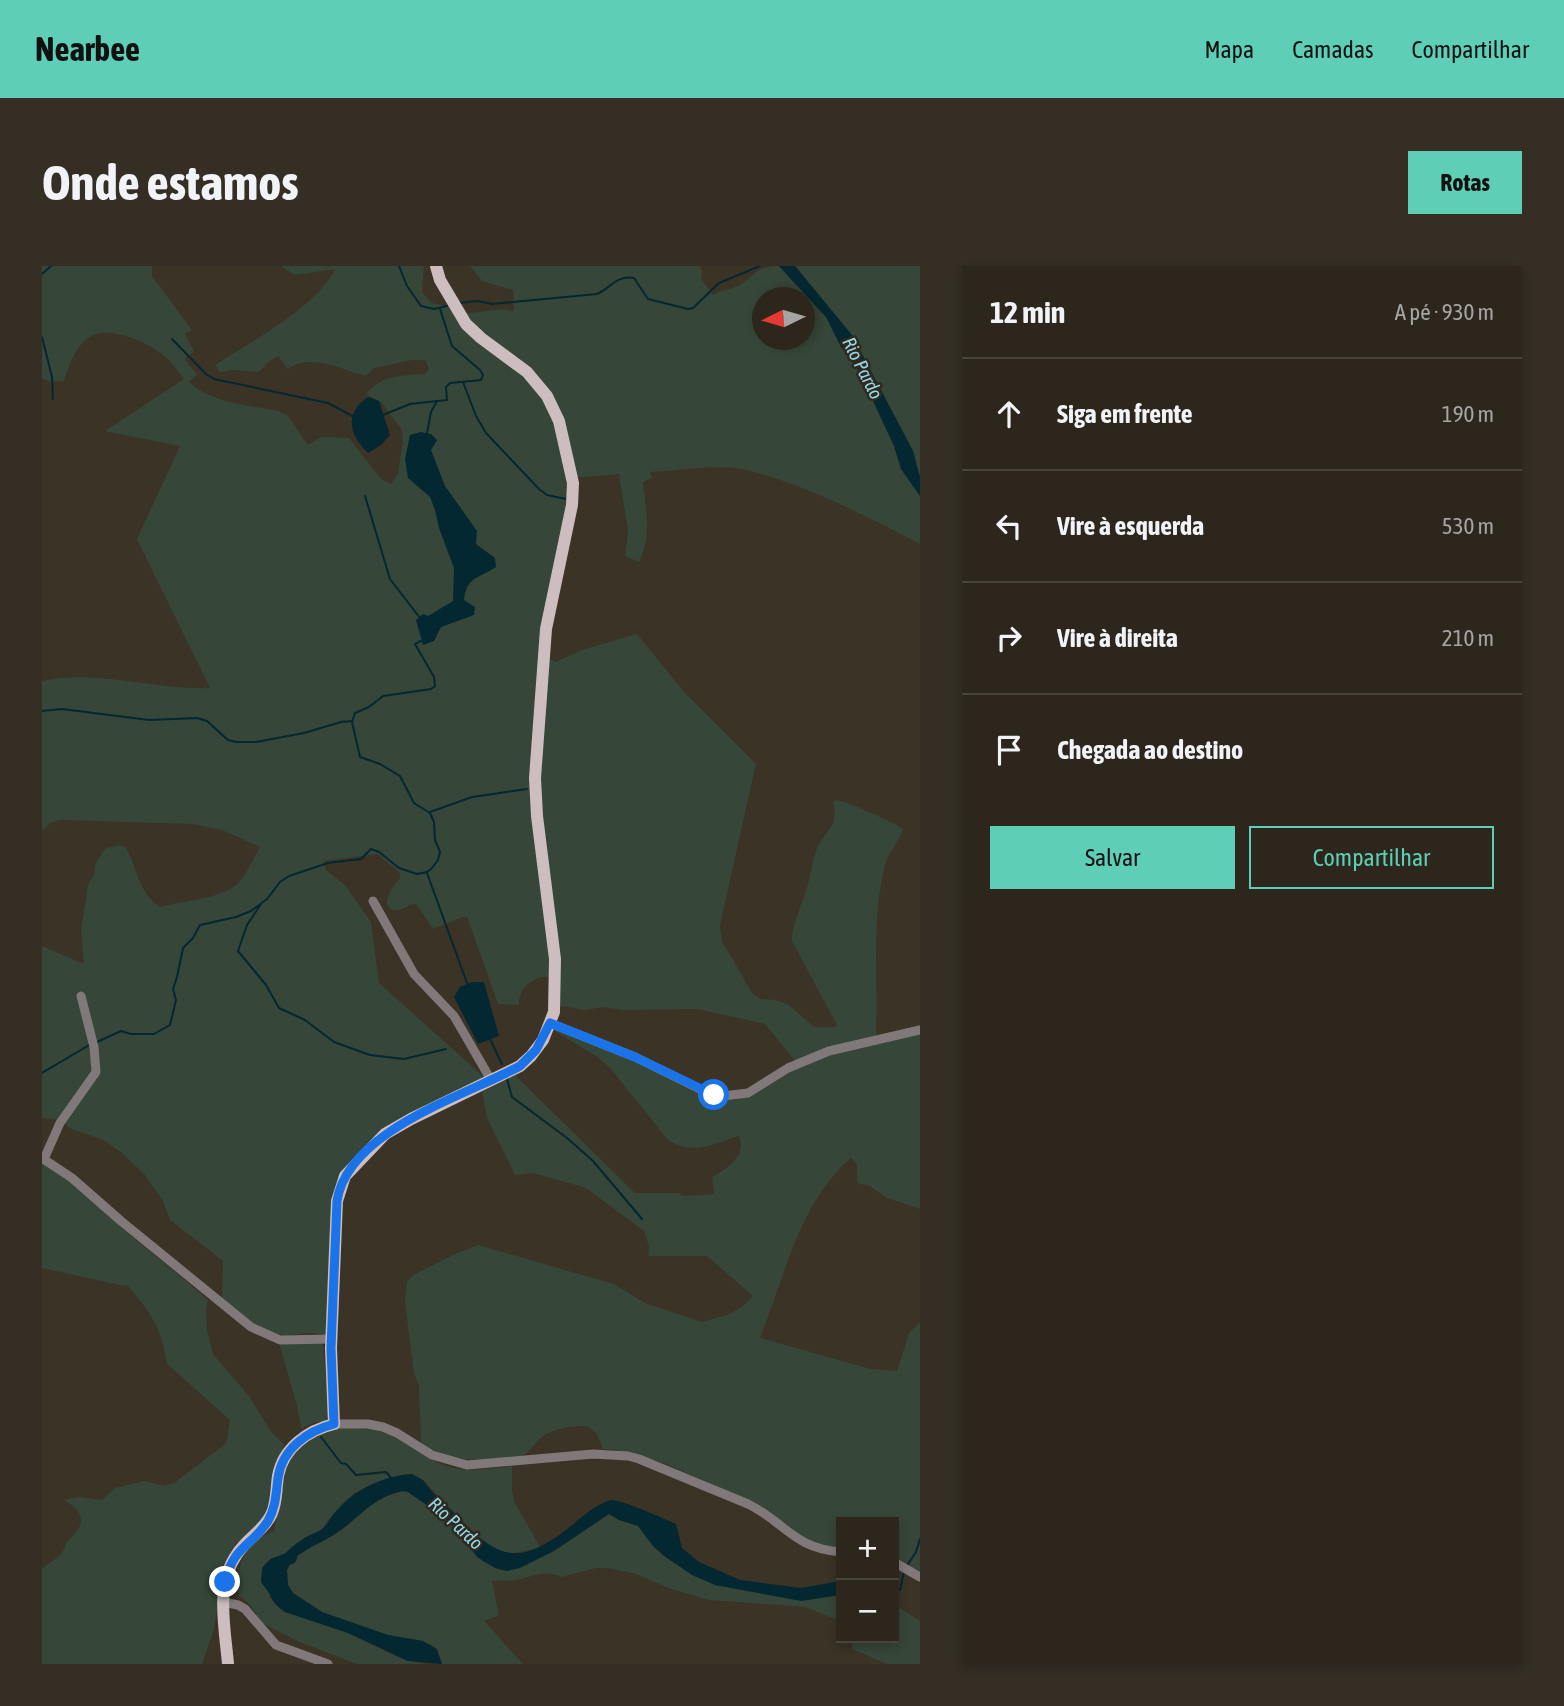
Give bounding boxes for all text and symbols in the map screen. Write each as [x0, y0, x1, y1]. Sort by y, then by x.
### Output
text: Nearbee [35, 30, 140, 68]
text: Mapa [1204, 36, 1254, 63]
text: Camadas [1292, 36, 1374, 63]
text: Compartilhar [1412, 36, 1529, 63]
button: Rotas [1408, 151, 1522, 214]
text: Onde estamos [42, 154, 299, 210]
north arrow [752, 287, 815, 350]
text: 12 min [990, 295, 1065, 329]
text: A pé · 930 m [1395, 299, 1494, 325]
water label: Rio Pardo [838, 333, 888, 403]
icon: ahead [990, 395, 1028, 433]
text: Siga em frente [1057, 399, 1193, 429]
text: 190 m [1442, 401, 1494, 427]
icon: left [990, 507, 1028, 545]
text: Vire à esquerda [1057, 511, 1204, 541]
text: 530 m [1442, 513, 1494, 539]
icon: right [990, 619, 1028, 657]
text: Vire à direita [1057, 623, 1178, 653]
text: 210 m [1442, 625, 1494, 651]
icon: arrive [990, 731, 1028, 769]
text: Chegada ao destino [1057, 735, 1243, 765]
button: Salvar [990, 826, 1235, 889]
button: Compartilhar [1249, 826, 1494, 889]
route start [698, 1079, 729, 1110]
water label: Rio Pardo [424, 1492, 488, 1554]
map controls [836, 1517, 899, 1643]
button: + [836, 1517, 899, 1580]
route end [209, 1566, 240, 1597]
button: − [836, 1580, 899, 1643]

